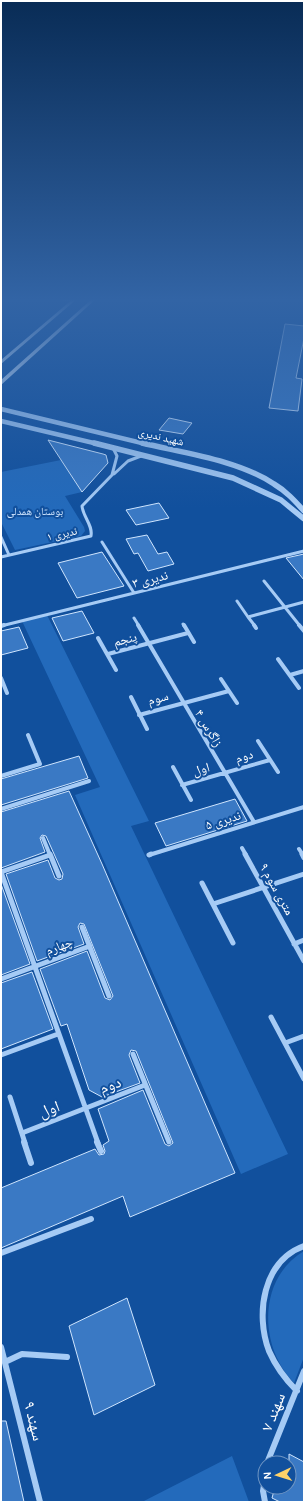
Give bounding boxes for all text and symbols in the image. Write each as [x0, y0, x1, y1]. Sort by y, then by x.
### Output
street label: شهید ندیری [137, 425, 185, 449]
park label: بوستان همدلی [7, 505, 63, 518]
street label: ندیری ۱ [46, 524, 78, 544]
street label: ندیری ۳ [131, 567, 170, 592]
street label: پنجم [112, 629, 139, 650]
street label: سوم [146, 688, 170, 709]
street label: زاگرس ۴ [191, 707, 226, 750]
street label: دوم [233, 746, 255, 767]
street label: اول [191, 759, 211, 780]
street label: ندیری ۵ [203, 808, 243, 833]
street label: ۹ متری سوم [256, 860, 297, 918]
street label: چهارم [43, 934, 75, 959]
street label: دوم [96, 1072, 124, 1099]
street label: اول [36, 1096, 62, 1123]
street label: سهند ۷ [257, 1390, 289, 1434]
street label: سهند ۹ [20, 1399, 48, 1443]
north arrow [257, 1455, 297, 1495]
text: N [261, 1471, 274, 1480]

